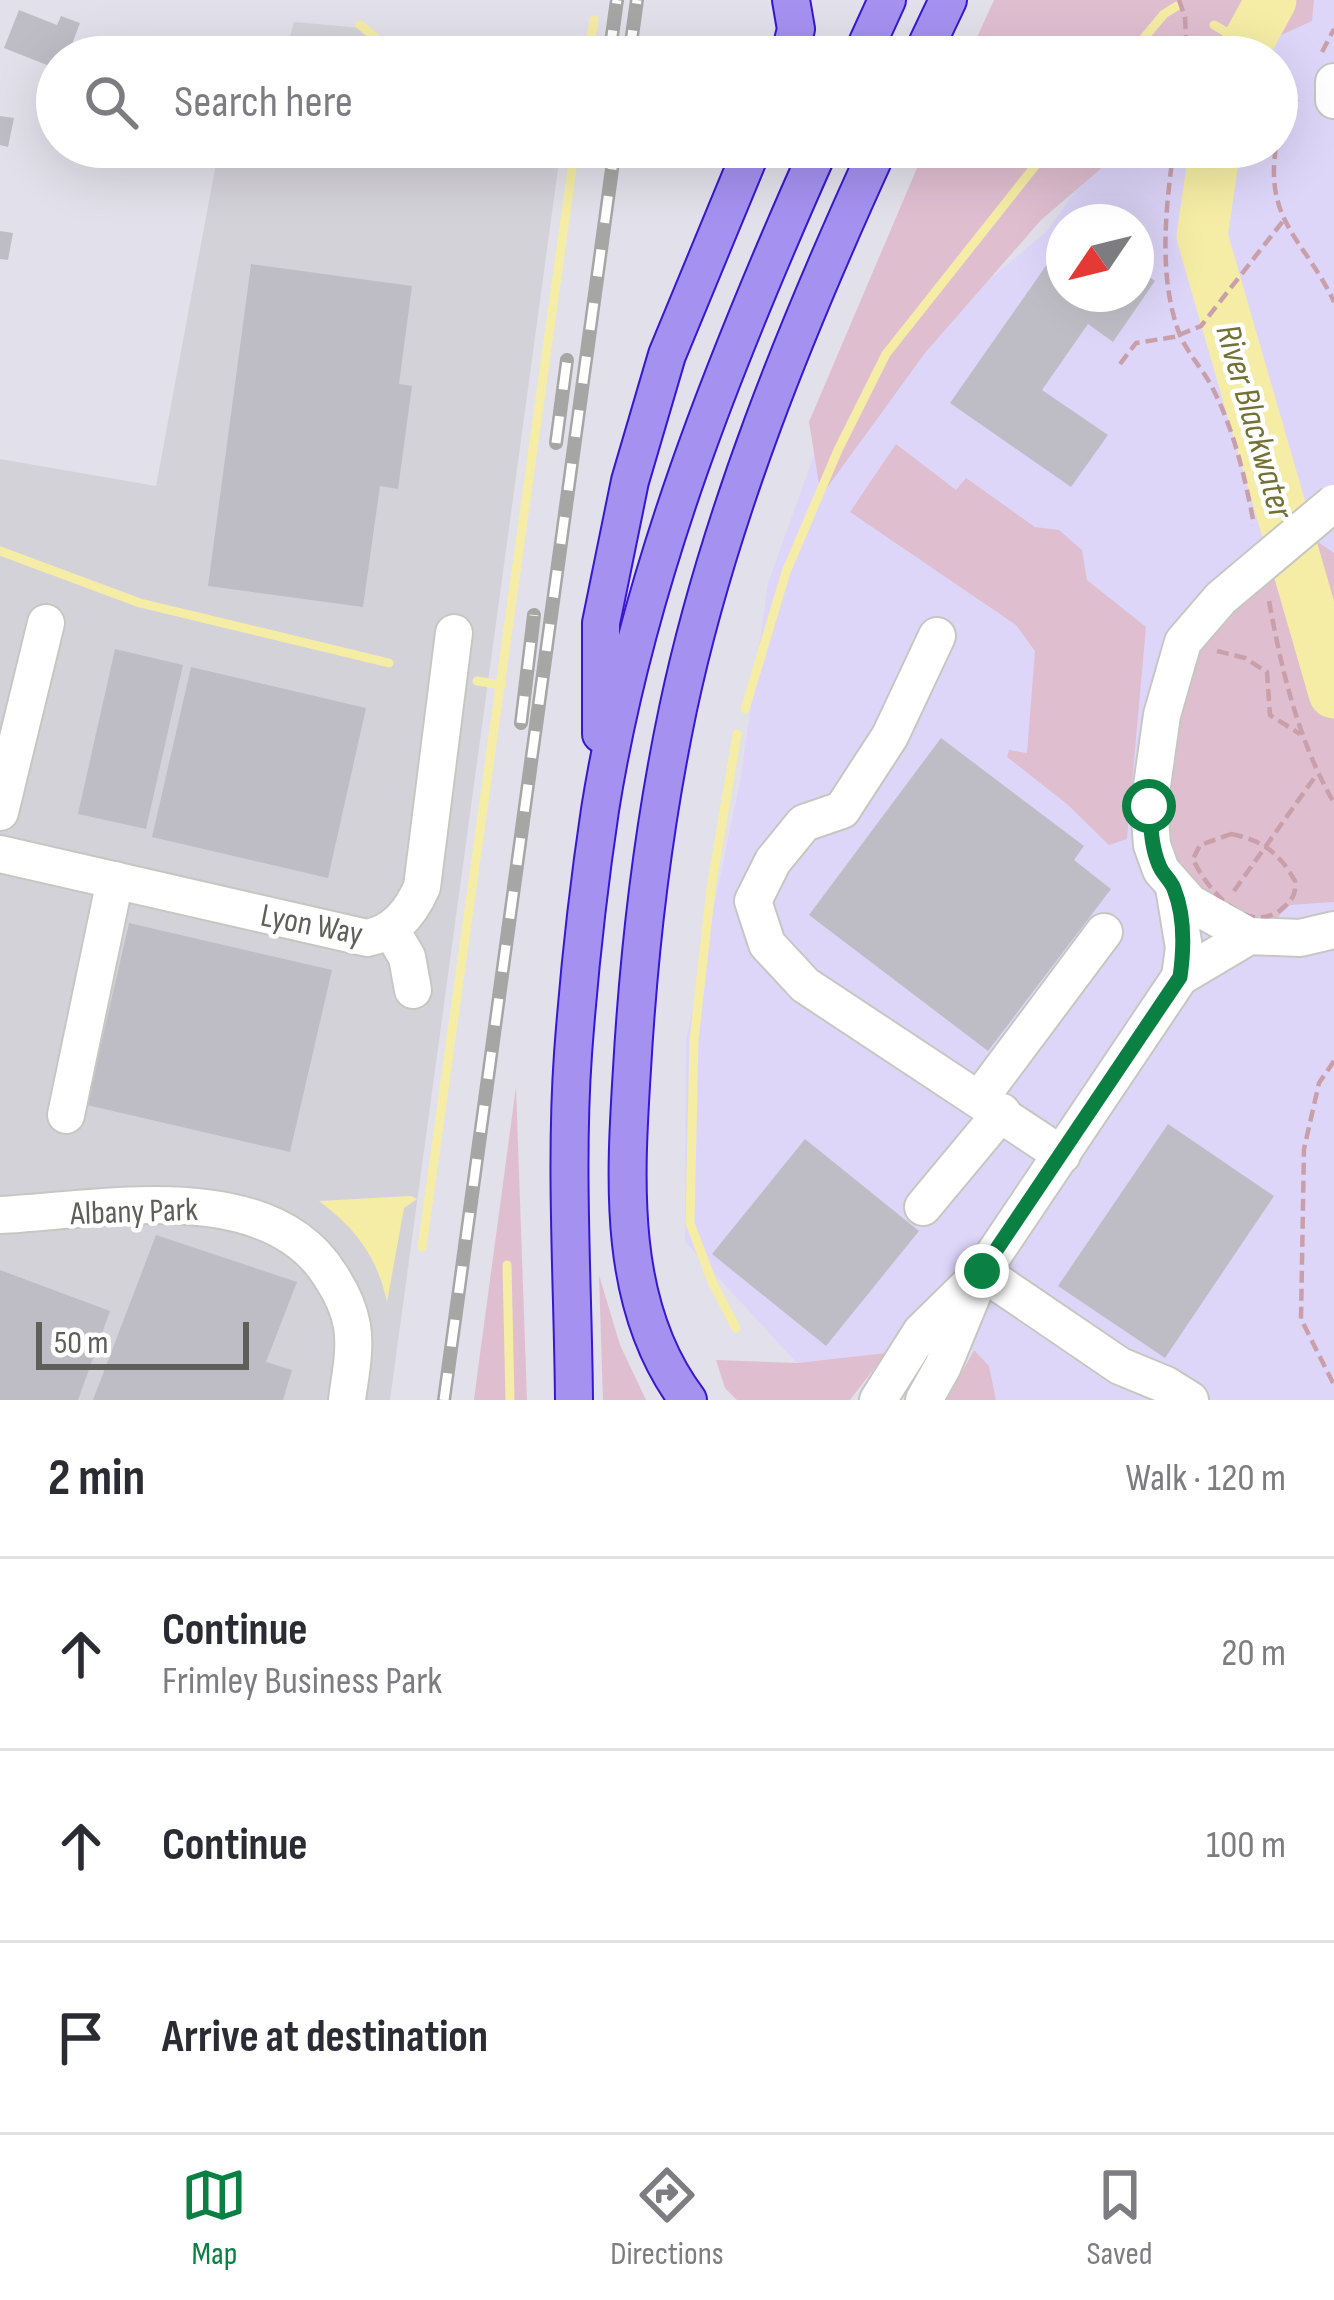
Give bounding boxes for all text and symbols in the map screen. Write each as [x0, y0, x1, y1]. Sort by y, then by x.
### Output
search box [36, 36, 1298, 168]
icon: search [78, 69, 144, 135]
text: Search here [174, 75, 353, 130]
north arrow [1046, 204, 1154, 312]
water label: River Blackwater [1205, 320, 1302, 525]
route start [1122, 779, 1176, 833]
street label: Lyon Way [257, 896, 366, 954]
street label: Albany Park [69, 1190, 199, 1234]
route end [955, 1244, 1009, 1298]
scale bar [36, 1316, 249, 1369]
text: 50 m [54, 1323, 108, 1363]
text: 2 min [48, 1448, 145, 1509]
text: Walk · 120 m [1126, 1455, 1286, 1502]
text: Continue [162, 1603, 308, 1658]
icon: ahead [48, 1621, 114, 1687]
text: 20 m [1221, 1630, 1286, 1677]
text: Frimley Business Park [162, 1658, 442, 1705]
icon: ahead [48, 1813, 114, 1879]
text: Continue [162, 1818, 308, 1873]
text: 100 m [1206, 1822, 1286, 1869]
icon: arrive [48, 2005, 114, 2071]
text: Arrive at destination [162, 2010, 488, 2065]
tab: Map [181, 2162, 247, 2274]
tab: Directions [610, 2162, 724, 2274]
tab: Saved [1086, 2162, 1153, 2274]

